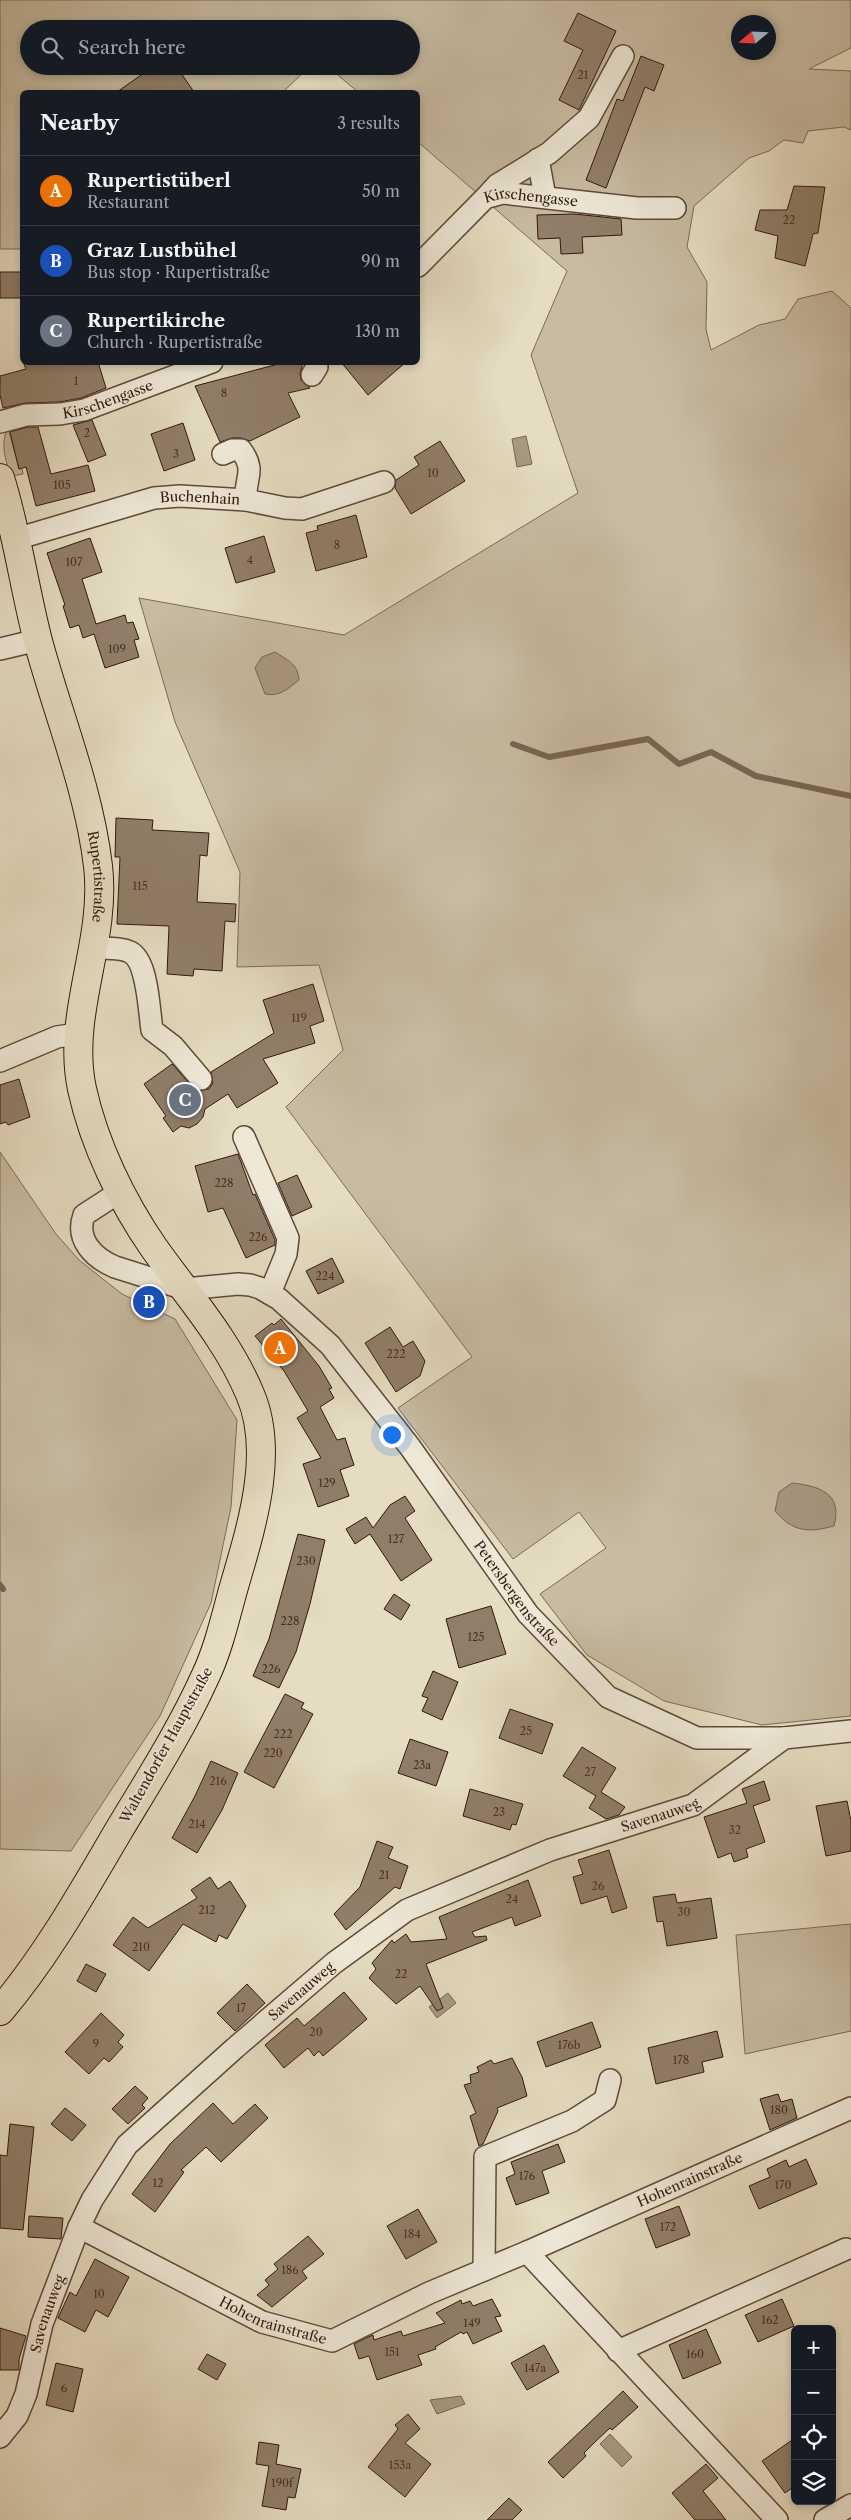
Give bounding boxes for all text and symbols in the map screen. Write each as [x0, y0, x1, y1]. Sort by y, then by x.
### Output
north arrow [731, 15, 776, 60]
search box [20, 20, 420, 75]
icon: search [38, 34, 66, 62]
text: Search here [78, 36, 186, 59]
house number: 21 [578, 68, 589, 82]
text: Nearby [40, 110, 119, 135]
text: 3 results [337, 113, 400, 133]
text: Rupertistüberl [87, 169, 231, 192]
text: A [50, 181, 62, 201]
text: 50 m [362, 181, 400, 201]
street label: Kirschengasse [482, 184, 579, 210]
text: Restaurant [87, 192, 169, 212]
house number: 22 [783, 213, 795, 227]
text: Graz Lustbühel [87, 239, 237, 262]
text: B [50, 251, 62, 271]
text: 90 m [361, 251, 400, 271]
text: Bus stop · Rupertistraße [87, 262, 270, 282]
text: Rupertikirche [87, 309, 225, 332]
text: C [50, 321, 62, 341]
text: 130 m [355, 321, 400, 341]
text: Church · Rupertistraße [87, 332, 263, 352]
house number: 1 [74, 374, 79, 388]
street label: Kirschengasse [61, 376, 156, 422]
house number: 8 [221, 386, 227, 400]
house number: 2 [84, 426, 90, 440]
house number: 3 [173, 447, 179, 461]
house number: 10 [427, 466, 439, 480]
house number: 105 [53, 478, 71, 492]
street label: Buchenhain [159, 487, 241, 509]
house number: 8 [334, 538, 340, 552]
house number: 4 [247, 553, 253, 567]
house number: 107 [65, 555, 83, 569]
house number: 109 [108, 642, 126, 656]
street label: Rupertistraße [84, 829, 108, 924]
house number: 115 [132, 879, 148, 893]
house number: 119 [291, 1011, 307, 1025]
pin: C [169, 1081, 201, 1119]
house number: 228 [214, 1176, 234, 1190]
house number: 226 [248, 1230, 268, 1244]
house number: 224 [315, 1269, 335, 1283]
pin: B [133, 1283, 165, 1321]
pin: A [264, 1329, 296, 1367]
house number: 222 [387, 1347, 405, 1361]
your location [379, 1422, 405, 1448]
house number: 129 [318, 1476, 336, 1490]
house number: 127 [388, 1532, 405, 1546]
street label: Petersbergenstraße [470, 1537, 563, 1650]
house number: 230 [296, 1554, 316, 1568]
house number: 228 [280, 1614, 300, 1628]
house number: 125 [468, 1630, 484, 1644]
house number: 226 [261, 1662, 281, 1676]
street label: Waltendorfer Hauptstraße [115, 1664, 216, 1827]
house number: 25 [520, 1724, 532, 1738]
house number: 222 [274, 1727, 292, 1741]
house number: 220 [263, 1746, 283, 1760]
house number: 23a [413, 1758, 431, 1772]
house number: 27 [584, 1765, 596, 1779]
house number: 216 [209, 1774, 227, 1788]
street label: Savenauweg [619, 1794, 704, 1836]
house number: 23 [493, 1805, 505, 1819]
house number: 214 [188, 1817, 206, 1831]
house number: 32 [729, 1823, 741, 1837]
house number: 21 [379, 1868, 390, 1882]
house number: 26 [592, 1879, 605, 1893]
house number: 24 [506, 1892, 518, 1906]
house number: 212 [198, 1903, 216, 1917]
house number: 30 [677, 1905, 691, 1919]
house number: 210 [132, 1940, 150, 1954]
street label: Savenauweg [264, 1957, 338, 2025]
house number: 22 [395, 1967, 407, 1981]
house number: 17 [236, 2001, 247, 2015]
house number: 20 [309, 2025, 323, 2039]
house number: 9 [93, 2037, 99, 2051]
house number: 176b [558, 2038, 581, 2052]
house number: 178 [673, 2053, 689, 2067]
house number: 180 [770, 2103, 788, 2117]
street label: Hohenrainstraße [634, 2148, 745, 2211]
house number: 176 [519, 2169, 536, 2183]
house number: 12 [153, 2176, 163, 2190]
house number: 170 [774, 2178, 792, 2192]
house number: 172 [660, 2220, 676, 2234]
house number: 184 [403, 2227, 421, 2241]
house number: 186 [281, 2263, 299, 2277]
street label: Savenauweg [27, 2272, 69, 2355]
house number: 10 [93, 2287, 105, 2301]
street label: Hohenrainstraße [216, 2292, 329, 2348]
house number: 162 [761, 2313, 779, 2327]
house number: 149 [463, 2316, 481, 2330]
map controls [791, 2325, 836, 2505]
button: + [791, 2325, 836, 2370]
house number: 151 [384, 2345, 400, 2359]
house number: 160 [686, 2347, 704, 2361]
house number: 147a [524, 2361, 546, 2375]
button: − [791, 2370, 836, 2415]
house number: 6 [61, 2381, 68, 2395]
button: locate [791, 2415, 836, 2460]
house number: 153a [389, 2458, 411, 2472]
button: layers [791, 2460, 836, 2505]
house number: 190f [271, 2476, 295, 2490]

